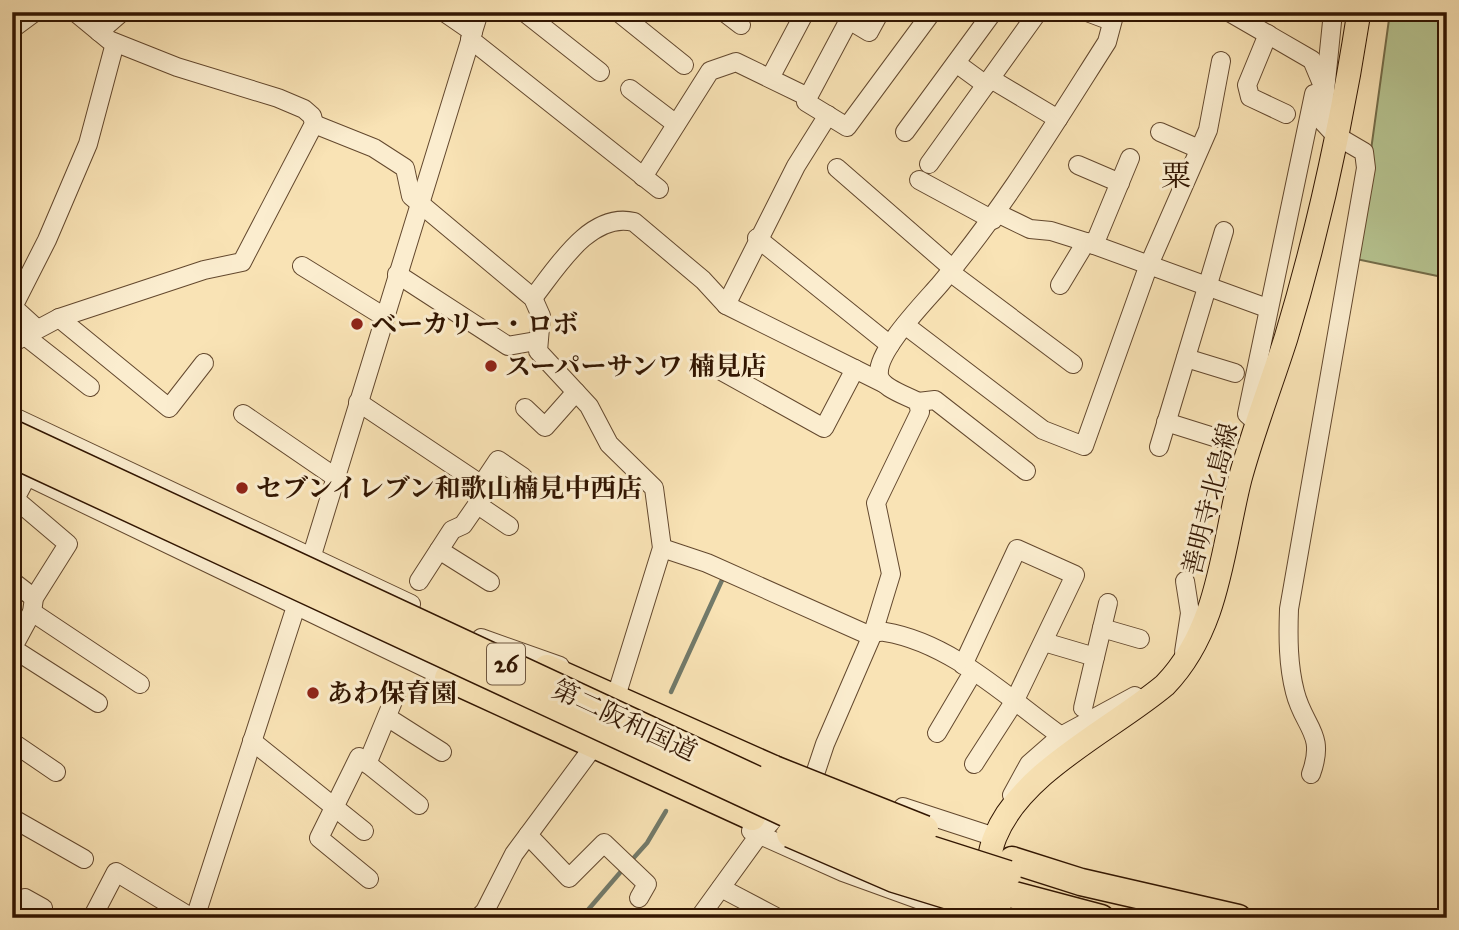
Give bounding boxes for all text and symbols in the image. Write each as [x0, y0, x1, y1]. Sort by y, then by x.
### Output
district label: 粟 [1161, 158, 1191, 194]
place label: ベーカリー・ロボ [371, 308, 578, 340]
marker: ベーカリー・ロボ [349, 316, 365, 332]
place label: スーパーサンワ 楠見店 [505, 350, 767, 382]
marker: スーパーサンワ 楠見店 [483, 358, 499, 374]
street label: 善明寺北島線 [1176, 419, 1244, 579]
place label: セブンイレブン和歌山楠見中西店 [256, 472, 643, 504]
marker: セブンイレブン和歌山楠見中西店 [234, 480, 250, 496]
road number: 26 [487, 644, 525, 684]
street label: 第二阪和国道 [548, 673, 702, 767]
place label: あわ保育園 [327, 677, 457, 709]
marker: あわ保育園 [305, 685, 321, 701]

